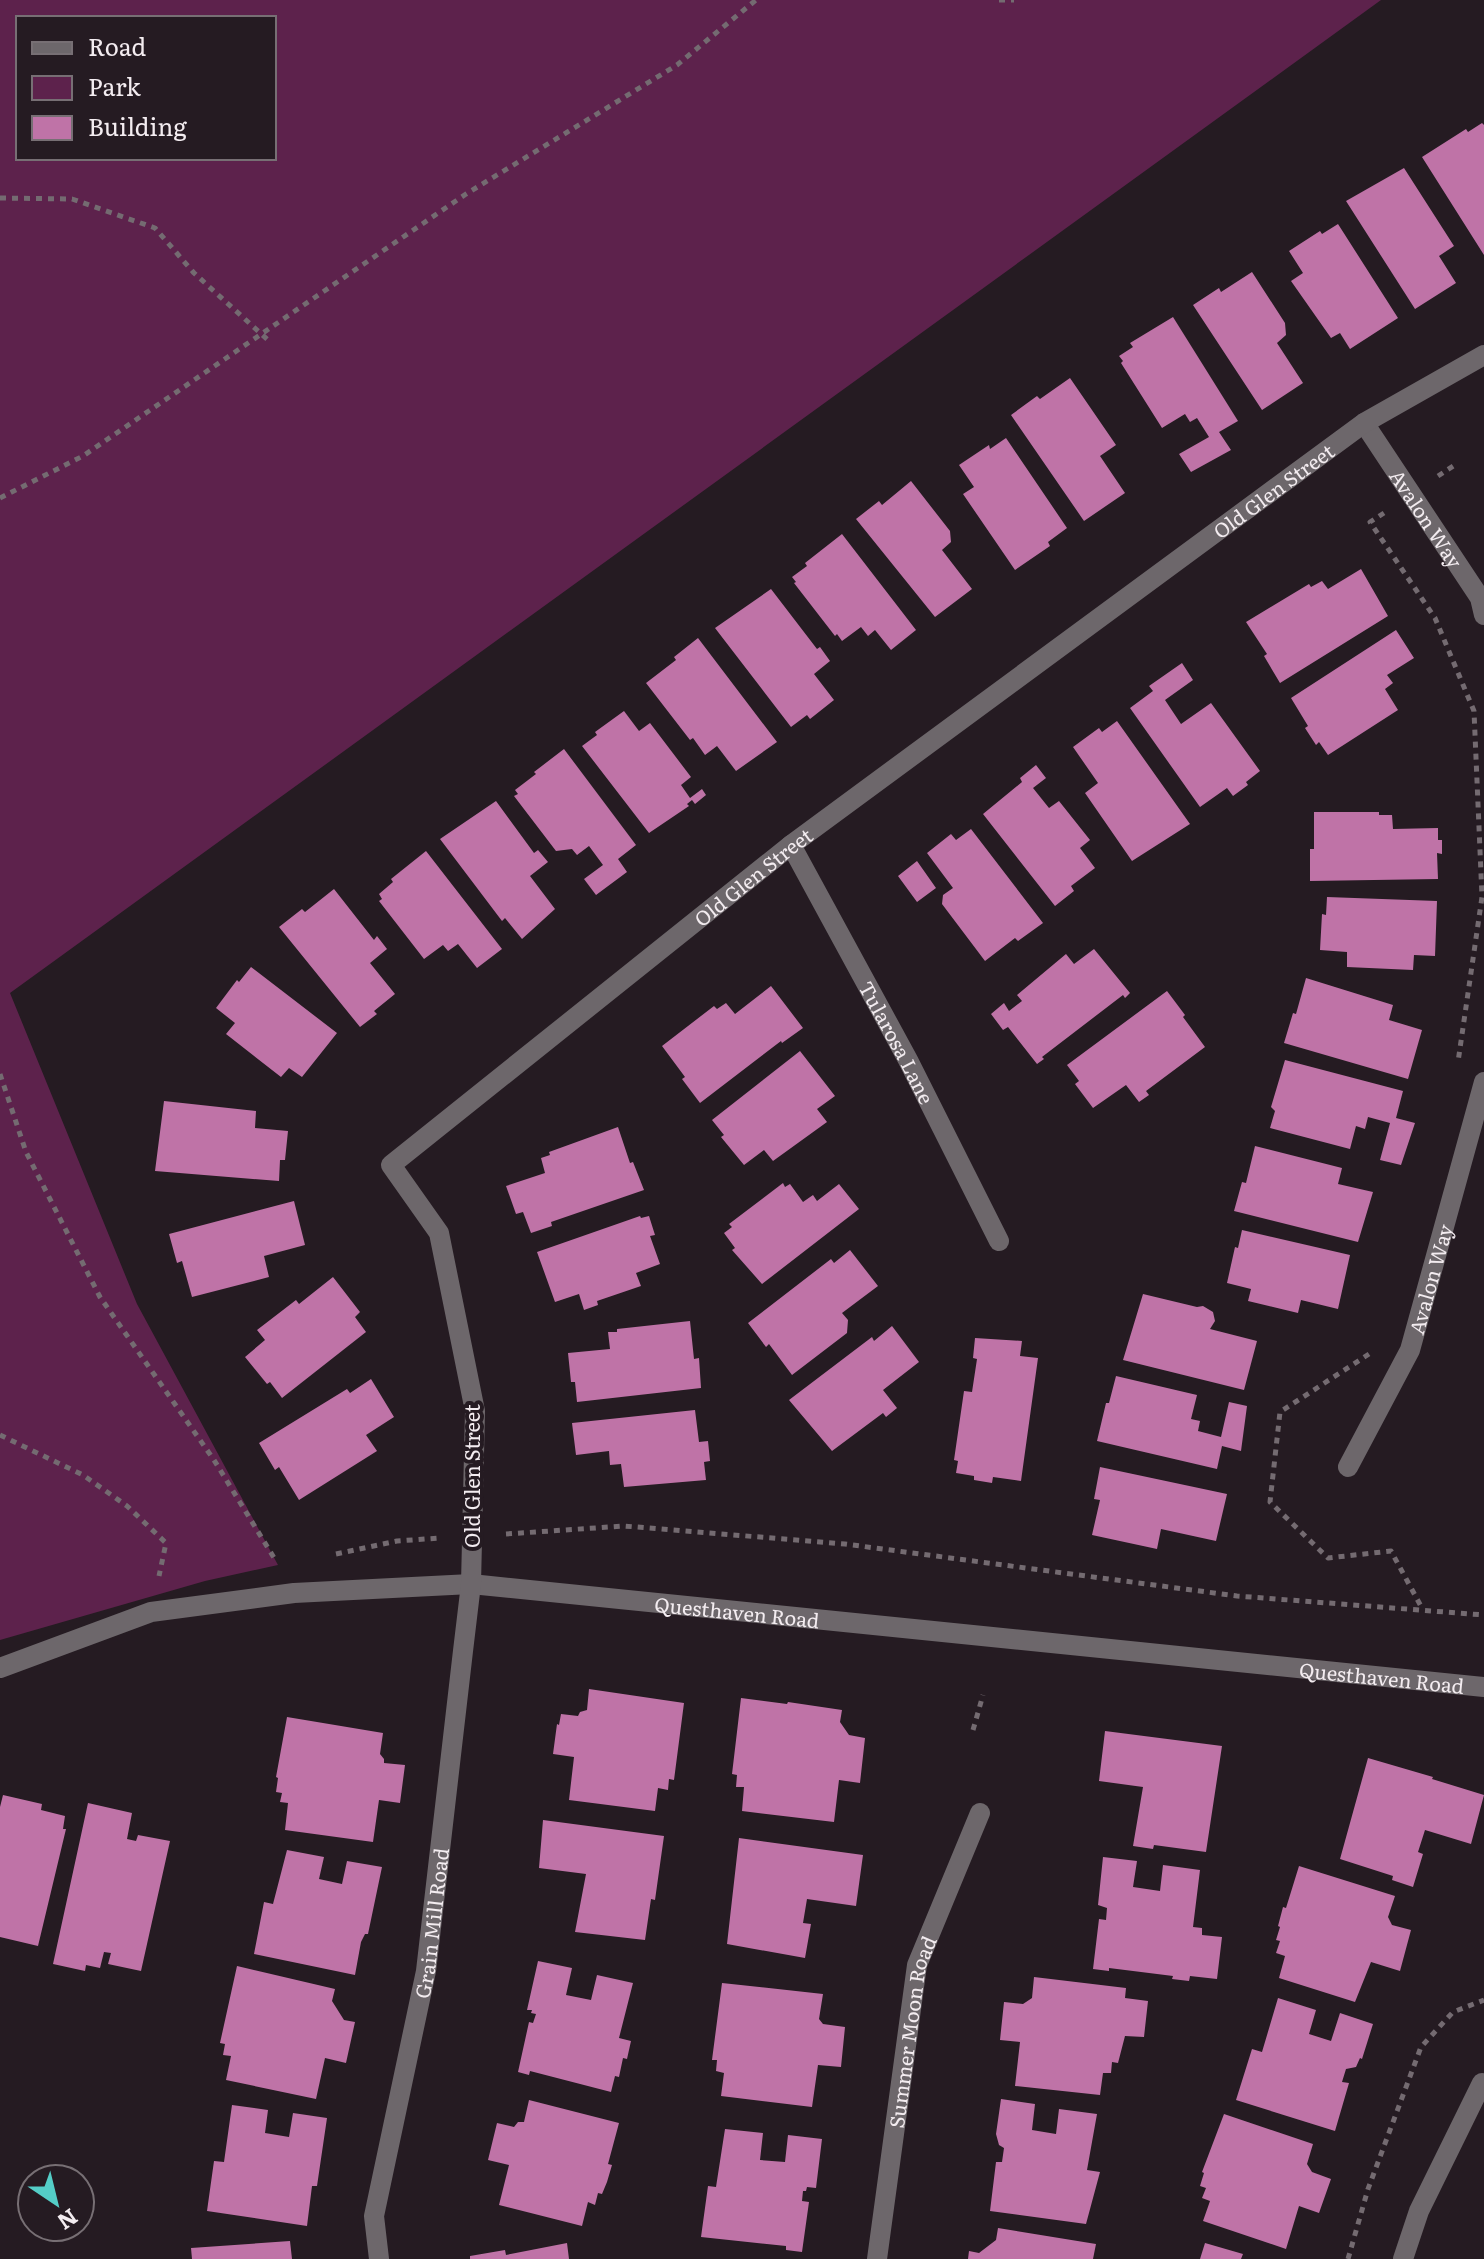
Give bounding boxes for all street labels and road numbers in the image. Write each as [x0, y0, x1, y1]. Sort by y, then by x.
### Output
street label: Old Glen Street [1206, 435, 1340, 545]
street label: Avalon Way [1383, 463, 1471, 574]
street label: Old Glen Street [687, 820, 818, 933]
street label: Tularosa Lane [852, 975, 943, 1109]
street label: Avalon Way [1400, 1220, 1459, 1338]
street label: Old Glen Street [456, 1404, 486, 1548]
street label: Questhaven Road [653, 1588, 821, 1634]
street label: Questhaven Road [1298, 1653, 1466, 1700]
street label: Grain Mill Road [406, 1846, 455, 2001]
street label: Summer Moon Road [880, 1931, 943, 2130]

